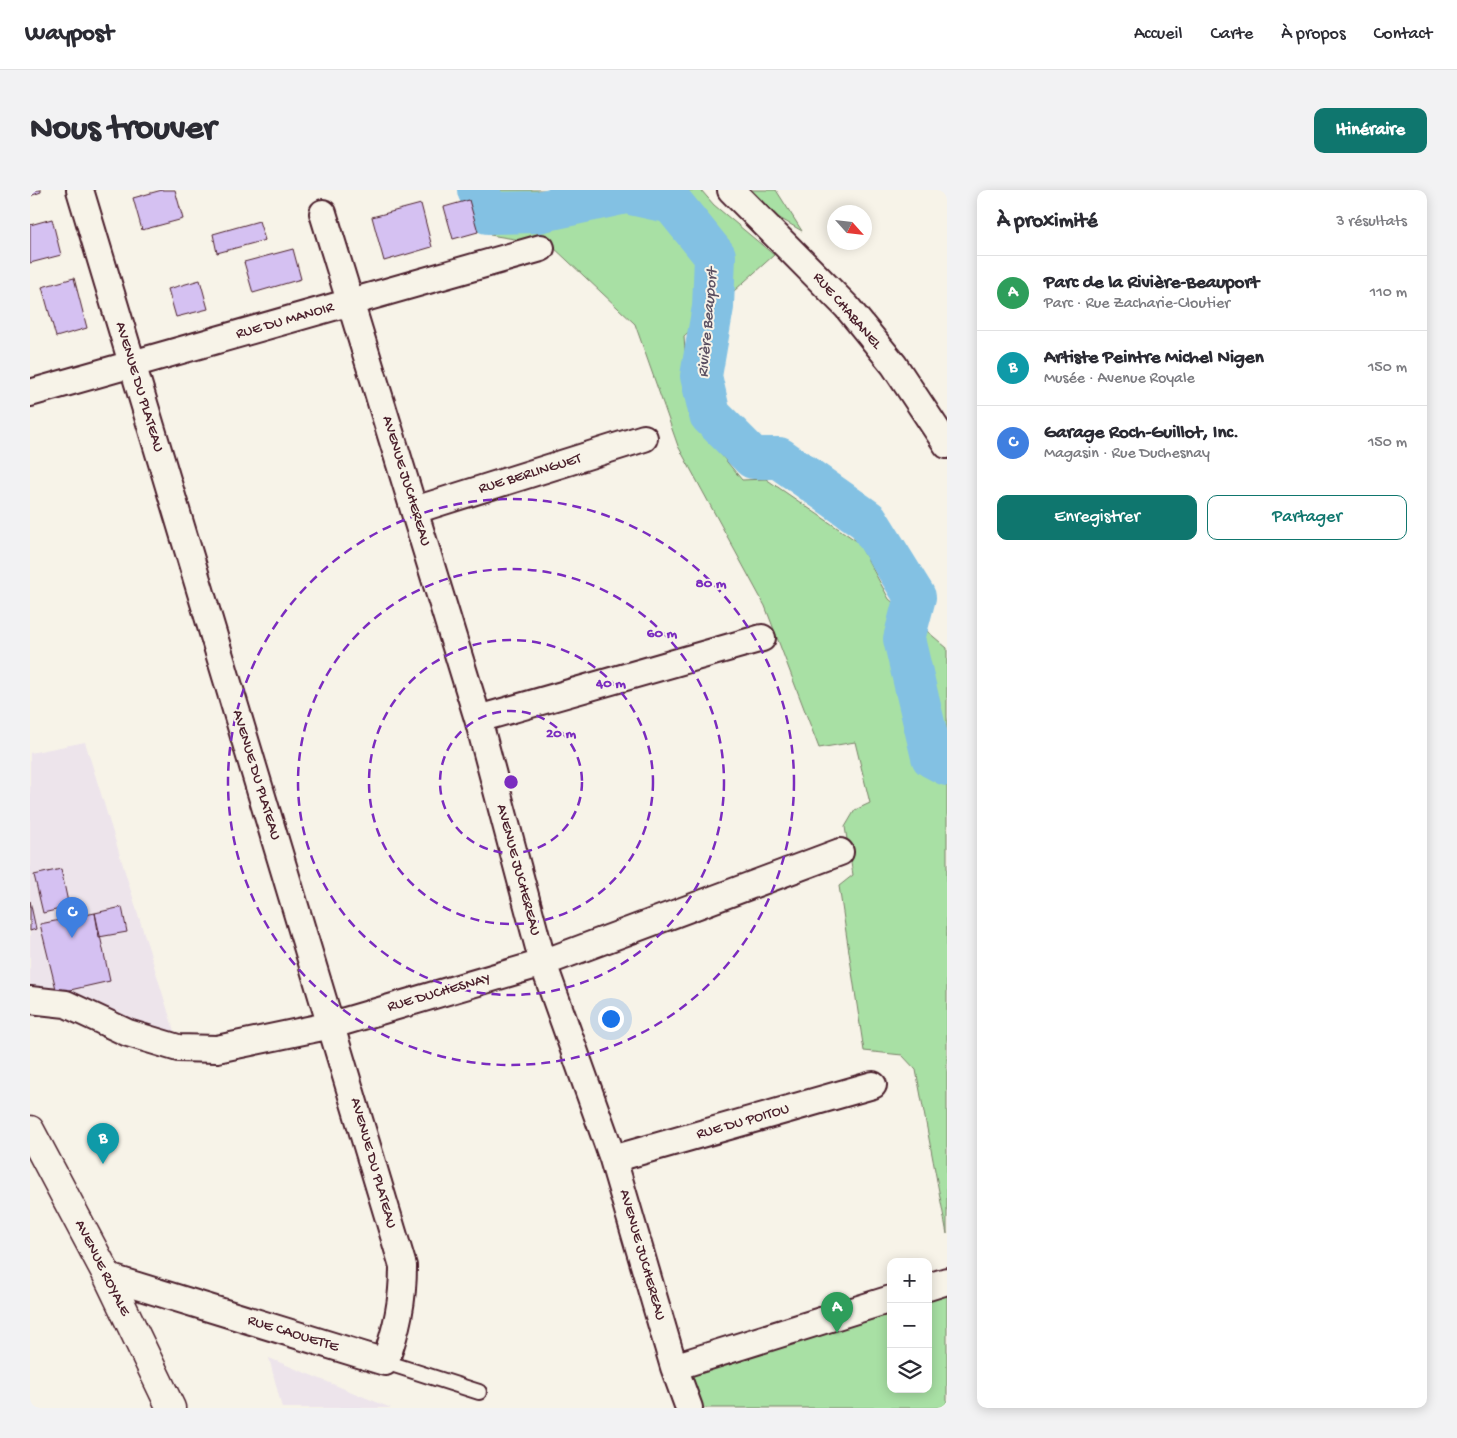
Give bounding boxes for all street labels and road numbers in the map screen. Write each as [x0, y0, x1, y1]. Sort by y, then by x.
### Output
street label: RUE CHABANEL [809, 269, 886, 354]
street label: RUE DU MANOIR [234, 298, 337, 344]
street label: AVENUE DU PLATEAU [111, 320, 167, 455]
street label: AVENUE JUCHEREAU [378, 414, 434, 549]
street label: RUE BERLINGUET [476, 449, 585, 498]
street label: AVENUE DU PLATEAU [228, 708, 284, 843]
street label: AVENUE JUCHEREAU [492, 802, 544, 938]
street label: RUE DUCHESNAY [385, 970, 493, 1016]
street label: AVENUE DU PLATEAU [346, 1096, 400, 1231]
street label: RUE DU POITOU [694, 1100, 792, 1144]
street label: AVENUE JUCHEREAU [615, 1188, 669, 1323]
street label: AVENUE ROYALE [70, 1217, 134, 1320]
street label: RUE CAOUETTE [245, 1312, 341, 1357]

